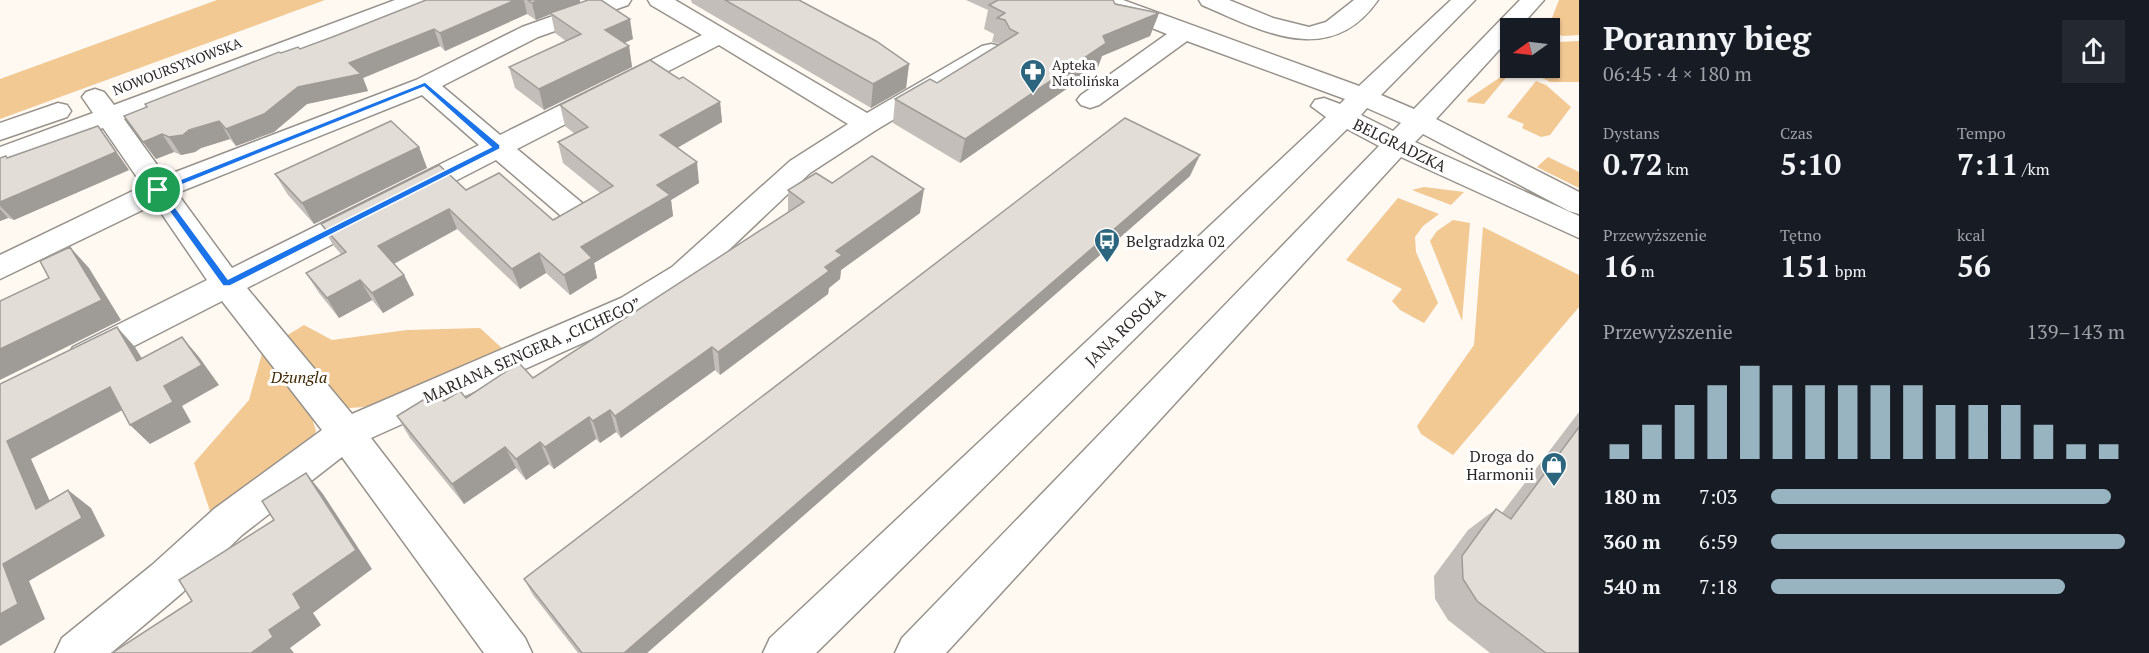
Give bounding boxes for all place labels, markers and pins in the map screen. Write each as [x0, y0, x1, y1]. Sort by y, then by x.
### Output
place label: Apteka Natolińska [1052, 55, 1119, 90]
pharmacy icon: Apteka Natolińska [1018, 57, 1048, 95]
pin [132, 164, 183, 215]
bus stop icon: Belgradzka 02 [1092, 226, 1122, 264]
place label: Belgradzka 02 [1126, 230, 1225, 252]
place label: Droga do Harmonii [1466, 445, 1534, 485]
shop icon: Droga do Harmonii [1539, 450, 1569, 488]

